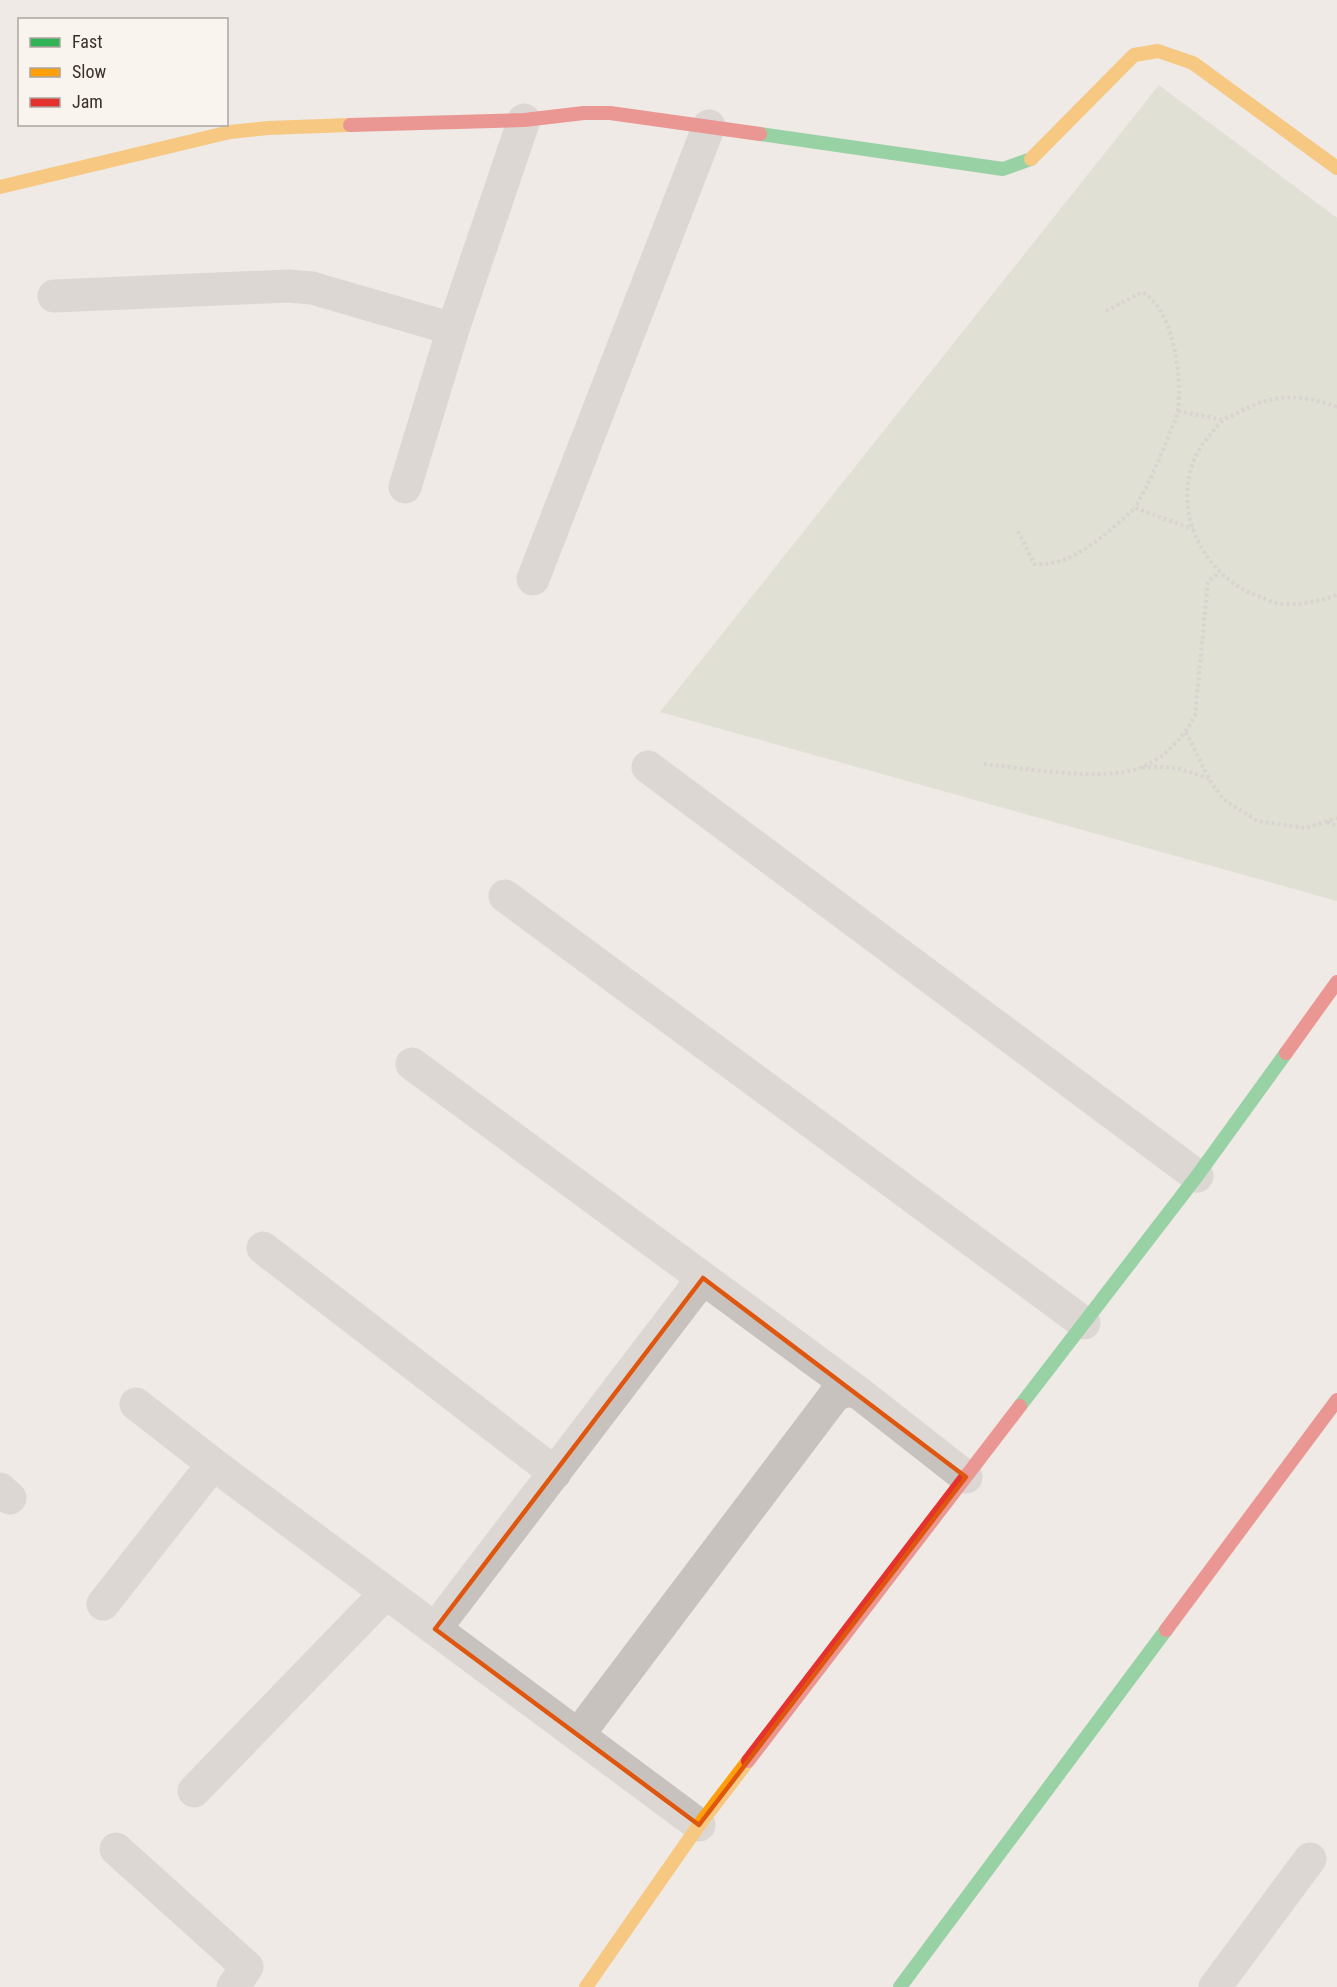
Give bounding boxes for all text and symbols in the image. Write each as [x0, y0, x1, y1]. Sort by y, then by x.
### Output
legend [18, 18, 228, 126]
text: Fast [72, 31, 103, 52]
text: Slow [72, 61, 107, 82]
text: Jam [72, 91, 103, 112]

